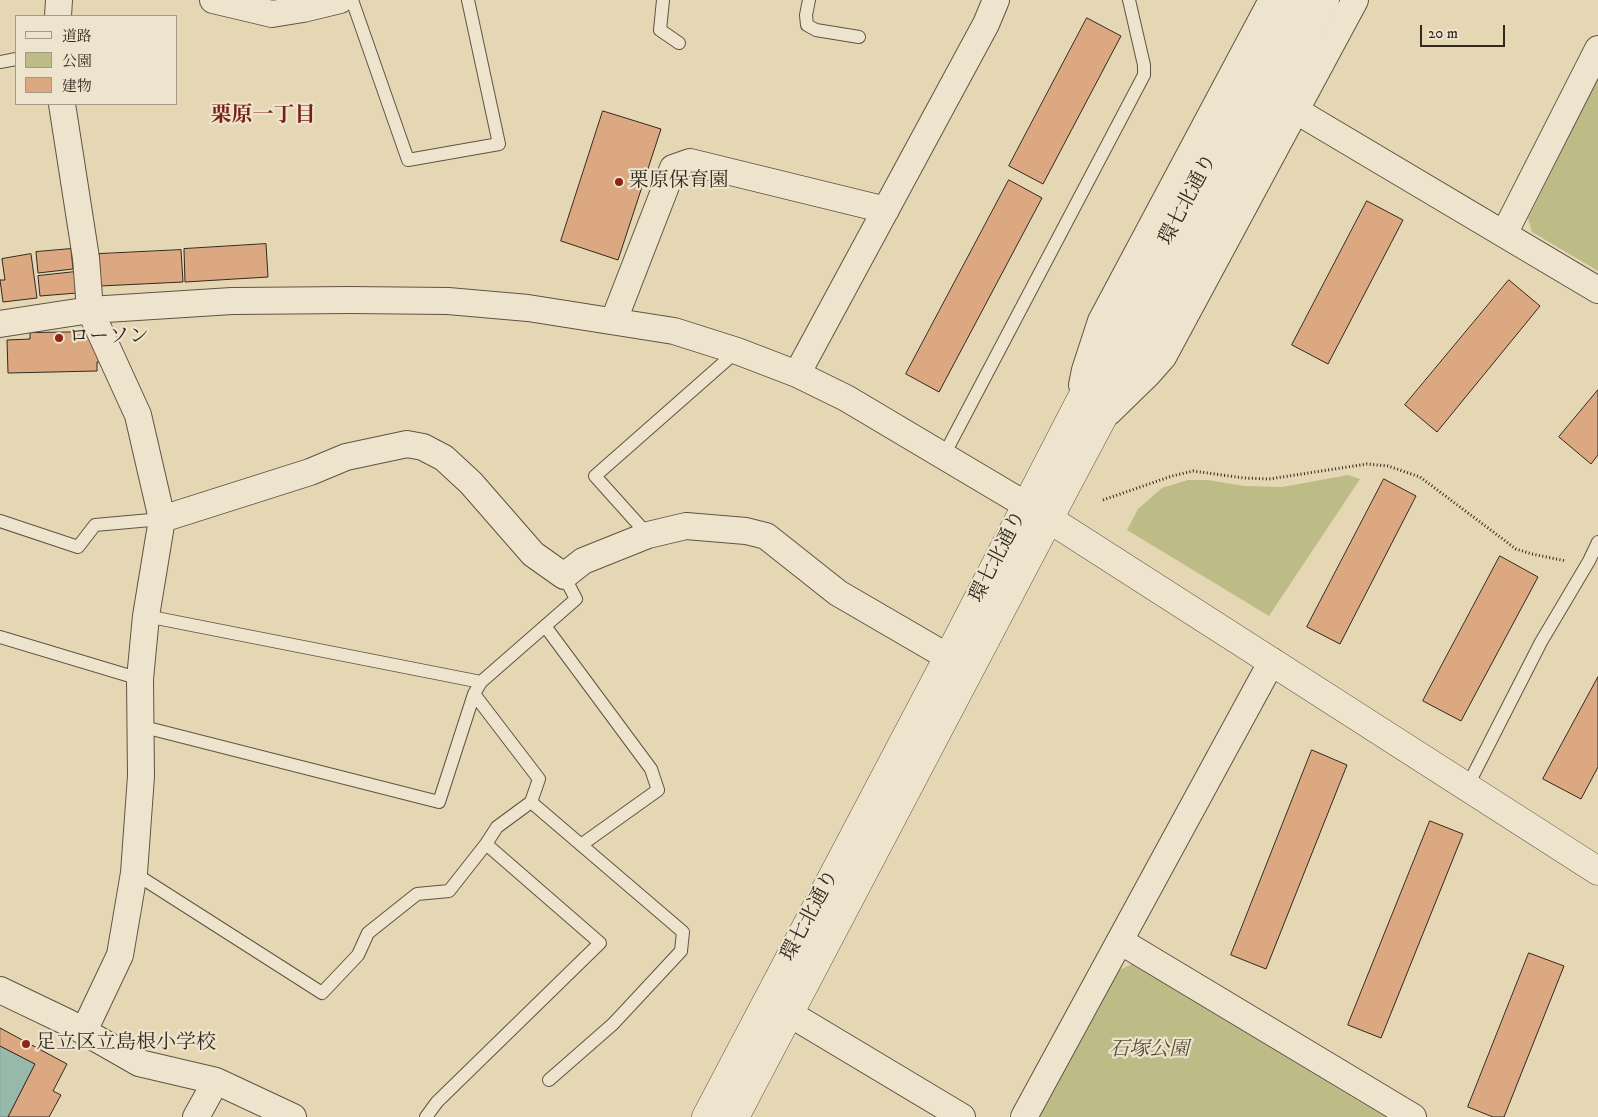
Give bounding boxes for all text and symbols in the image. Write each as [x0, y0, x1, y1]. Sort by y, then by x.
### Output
legend [15, 15, 178, 105]
scale bar [1423, 15, 1508, 47]
text: 20 m [1428, 24, 1458, 43]
text: 道路 [62, 27, 92, 46]
text: 公園 [62, 52, 92, 71]
text: 建物 [62, 77, 92, 96]
district label: 栗原一丁目 [211, 104, 315, 130]
street label: 環七北通り [1155, 150, 1223, 250]
place label: 栗原保育園 [629, 170, 729, 194]
marker: 栗原保育園 [613, 176, 625, 188]
place label: ローソン [69, 326, 149, 350]
marker: ローソン [53, 332, 65, 344]
street label: 環七北通り [966, 507, 1032, 607]
street label: 環七北通り [777, 866, 845, 966]
place label: 足立区立島根小学校 [36, 1032, 216, 1056]
marker: 足立区立島根小学校 [20, 1038, 32, 1050]
park label: 石塚公園 [1109, 1039, 1189, 1063]

